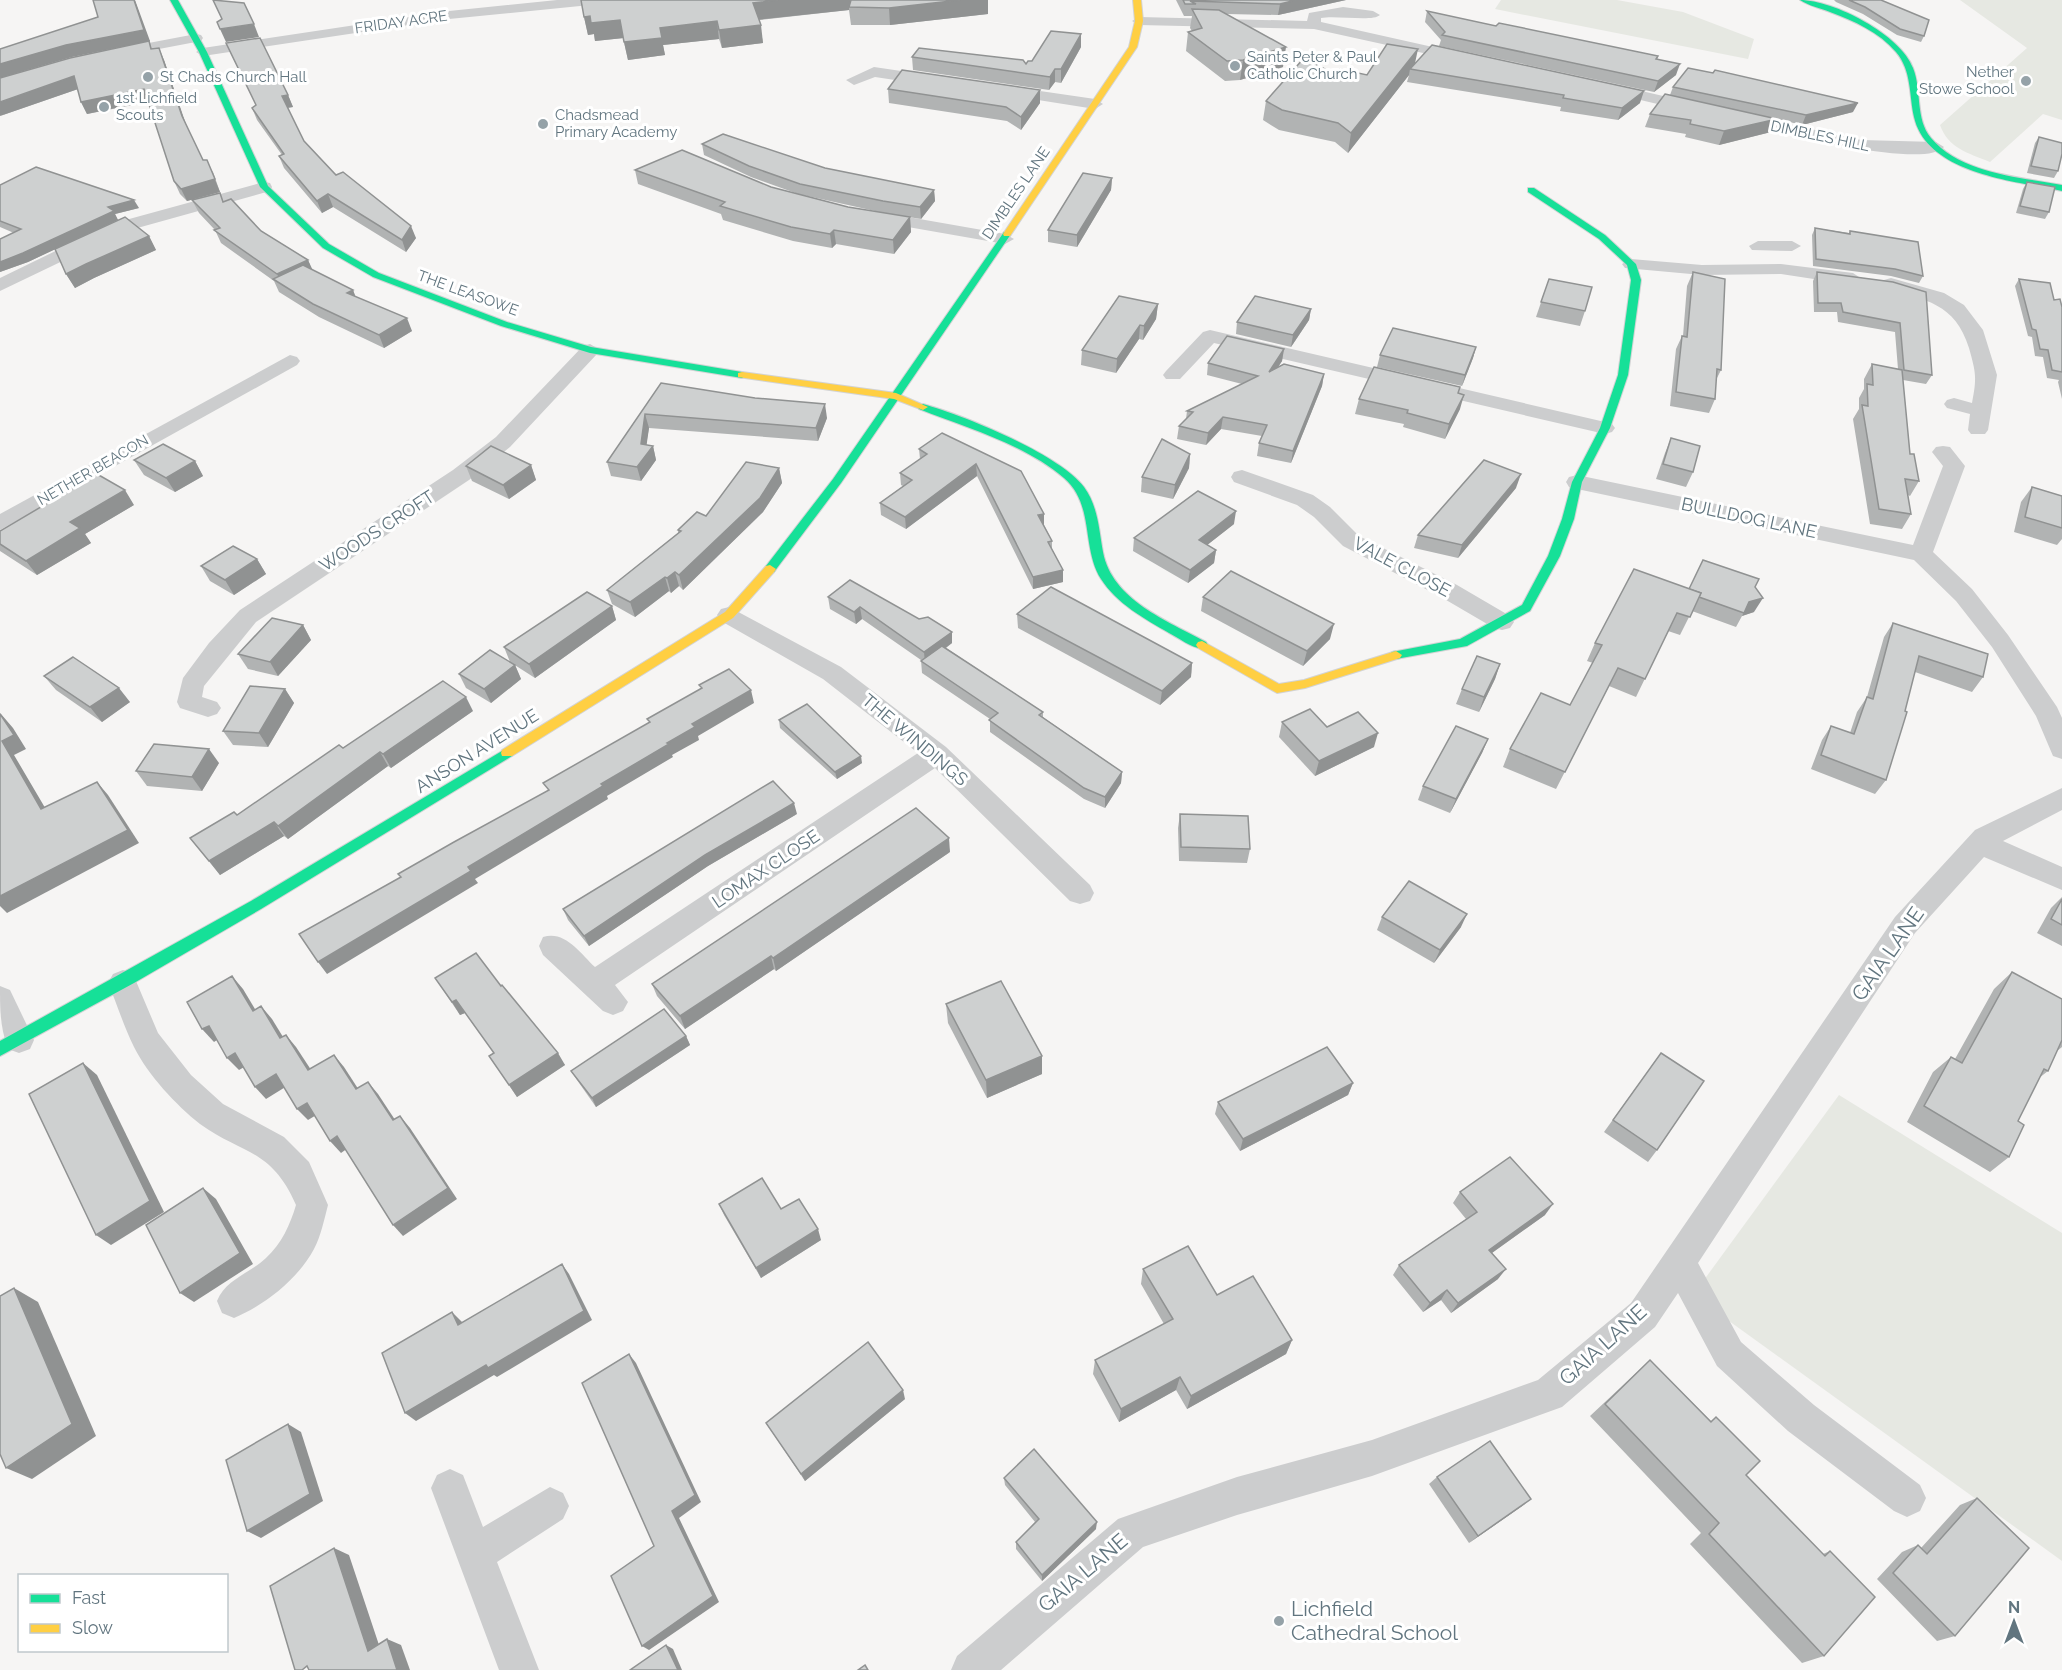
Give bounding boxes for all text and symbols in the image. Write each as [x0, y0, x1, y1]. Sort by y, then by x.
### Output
street label: FRIDAY ACRE [354, 7, 448, 37]
place label: Saints Peter & Paul Catholic Church [1247, 48, 1378, 83]
marker: Saints Peter & Paul Catholic Church [1228, 59, 1242, 73]
place label: Nether Stowe School [1919, 63, 2015, 98]
place label: St Chads Church Hall [160, 68, 307, 86]
marker: St Chads Church Hall [141, 70, 155, 84]
marker: Nether Stowe School [2019, 74, 2033, 88]
place label: 1st Lichfield Scouts [116, 89, 197, 124]
marker: 1st Lichfield Scouts [97, 100, 111, 114]
place label: Chadsmead Primary Academy [555, 106, 677, 141]
marker: Chadsmead Primary Academy [536, 117, 550, 131]
street label: DIMBLES HILL [1769, 117, 1871, 155]
street label: DIMBLES LANE [978, 143, 1054, 243]
street label: THE LEASOWE [415, 266, 521, 320]
street label: NETHER BEACON [34, 431, 152, 509]
street label: WOODS CROFT [315, 486, 438, 576]
street label: BULLDOG LANE [1679, 493, 1819, 542]
street label: VALE CLOSE [1350, 532, 1454, 601]
street label: THE WINDINGS [858, 689, 972, 790]
street label: ANSON AVENUE [411, 704, 542, 797]
street label: LOMAX CLOSE [708, 825, 823, 912]
street label: GAIA LANE [1846, 902, 1929, 1005]
street label: GAIA LANE [1554, 1299, 1651, 1390]
street label: GAIA LANE [1033, 1528, 1132, 1617]
legend [18, 1574, 228, 1652]
text: Fast [72, 1587, 106, 1608]
north arrow [1984, 1592, 2044, 1652]
place label: Lichfield Cathedral School [1291, 1596, 1458, 1645]
text: N [2008, 1598, 2020, 1617]
marker: Lichfield Cathedral School [1272, 1614, 1286, 1628]
text: Slow [72, 1617, 113, 1638]

